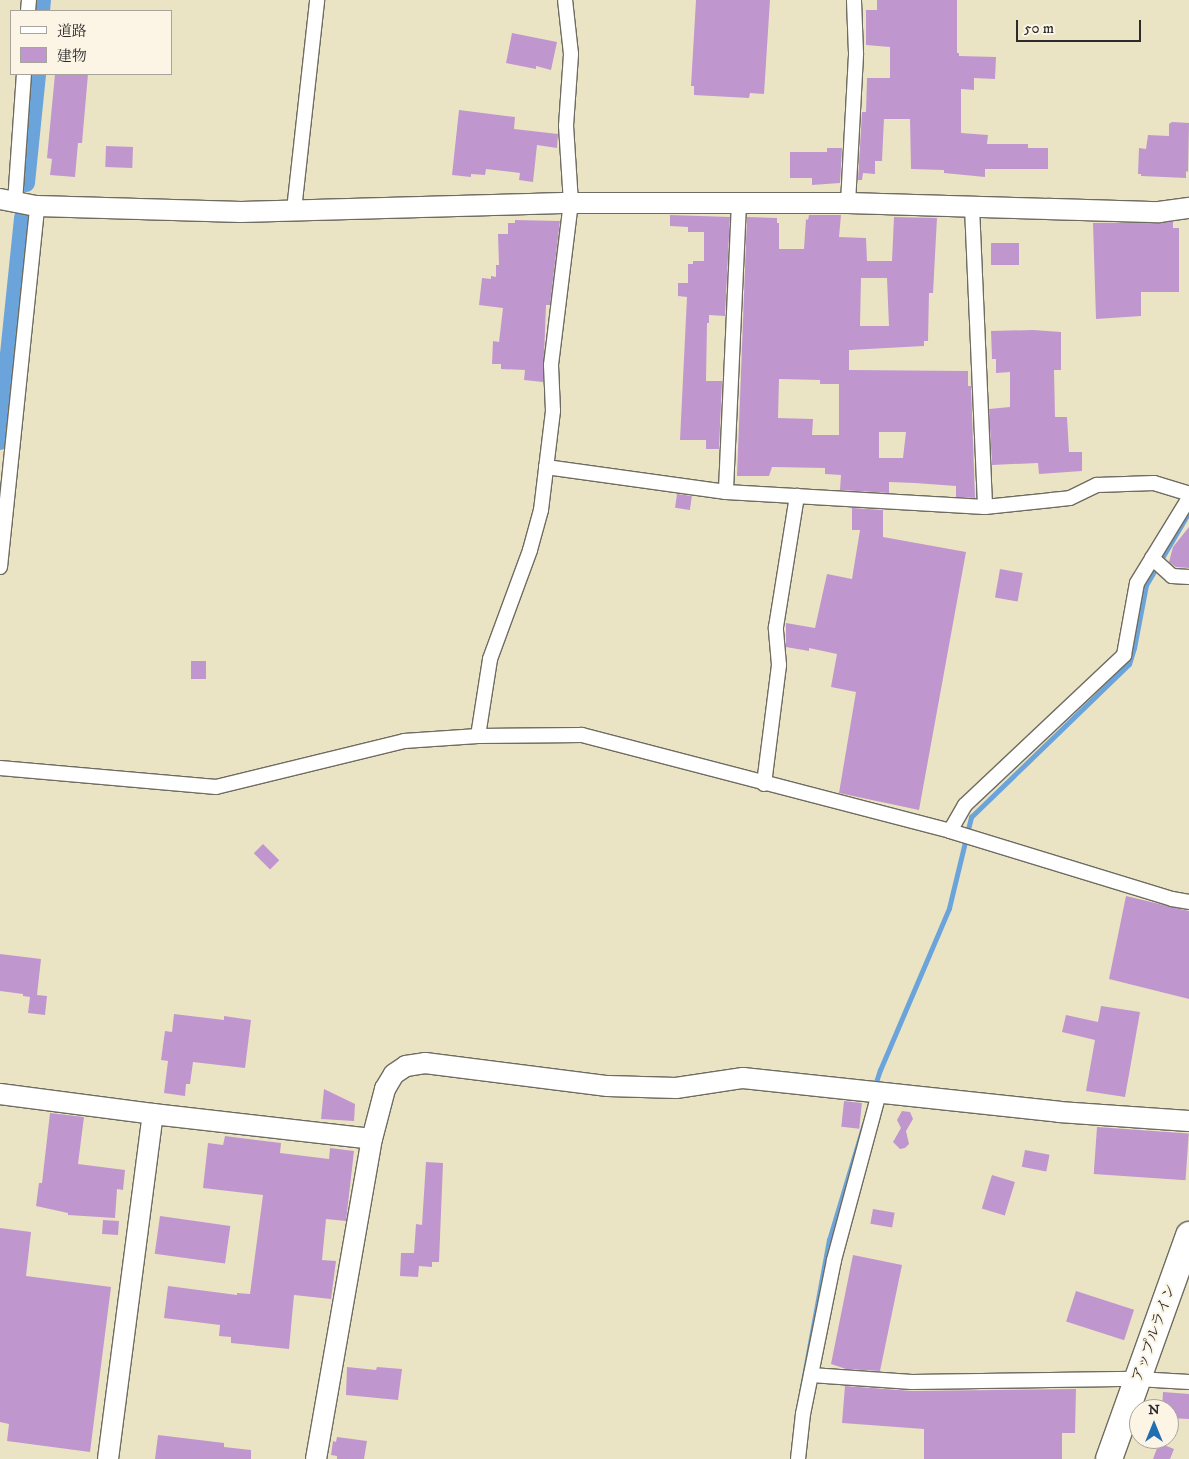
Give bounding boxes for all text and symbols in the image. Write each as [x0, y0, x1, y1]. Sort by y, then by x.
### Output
legend [10, 10, 172, 75]
scale bar [1019, 10, 1144, 42]
text: 50 m [1024, 19, 1054, 38]
text: 道路 [57, 22, 87, 41]
text: 建物 [57, 47, 87, 66]
street label: アップルライン [1128, 1281, 1180, 1385]
north arrow [1129, 1399, 1179, 1449]
text: N [1148, 1401, 1160, 1419]

